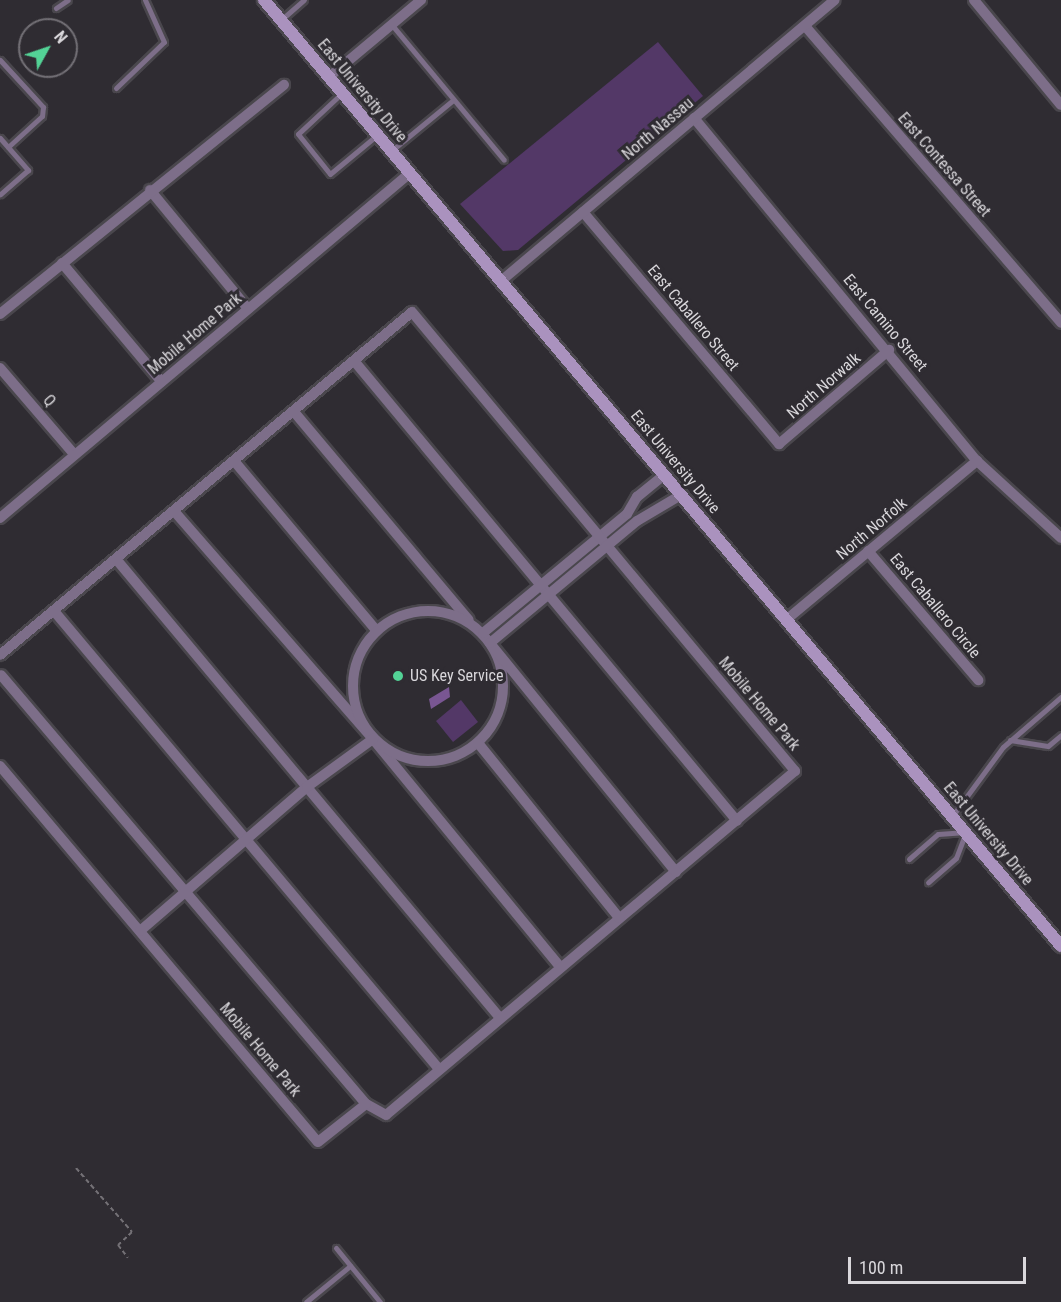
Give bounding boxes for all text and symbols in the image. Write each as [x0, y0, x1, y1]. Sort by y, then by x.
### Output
north arrow [18, 18, 78, 78]
text: N [50, 28, 71, 47]
street label: East University Drive [313, 35, 411, 147]
street label: North Nassau [619, 94, 697, 164]
street label: East Contessa Street [894, 109, 994, 221]
street label: East Caballero Street [643, 261, 743, 375]
street label: East Camino Street [839, 271, 931, 375]
street label: Mobile Home Park [144, 289, 246, 379]
street label: North Norwalk [783, 349, 865, 423]
street label: Q [39, 391, 59, 411]
street label: East University Drive [626, 406, 724, 518]
street label: North Norfolk [833, 494, 911, 564]
street label: East Caballero Circle [886, 550, 984, 662]
street label: Mobile Home Park [714, 653, 804, 755]
place label: US Key Service [410, 666, 503, 686]
marker: US Key Service [391, 669, 405, 683]
street label: East University Drive [939, 778, 1037, 890]
street label: Mobile Home Park [215, 999, 305, 1101]
scale bar [851, 1245, 1030, 1283]
text: 100 m [859, 1257, 903, 1278]

